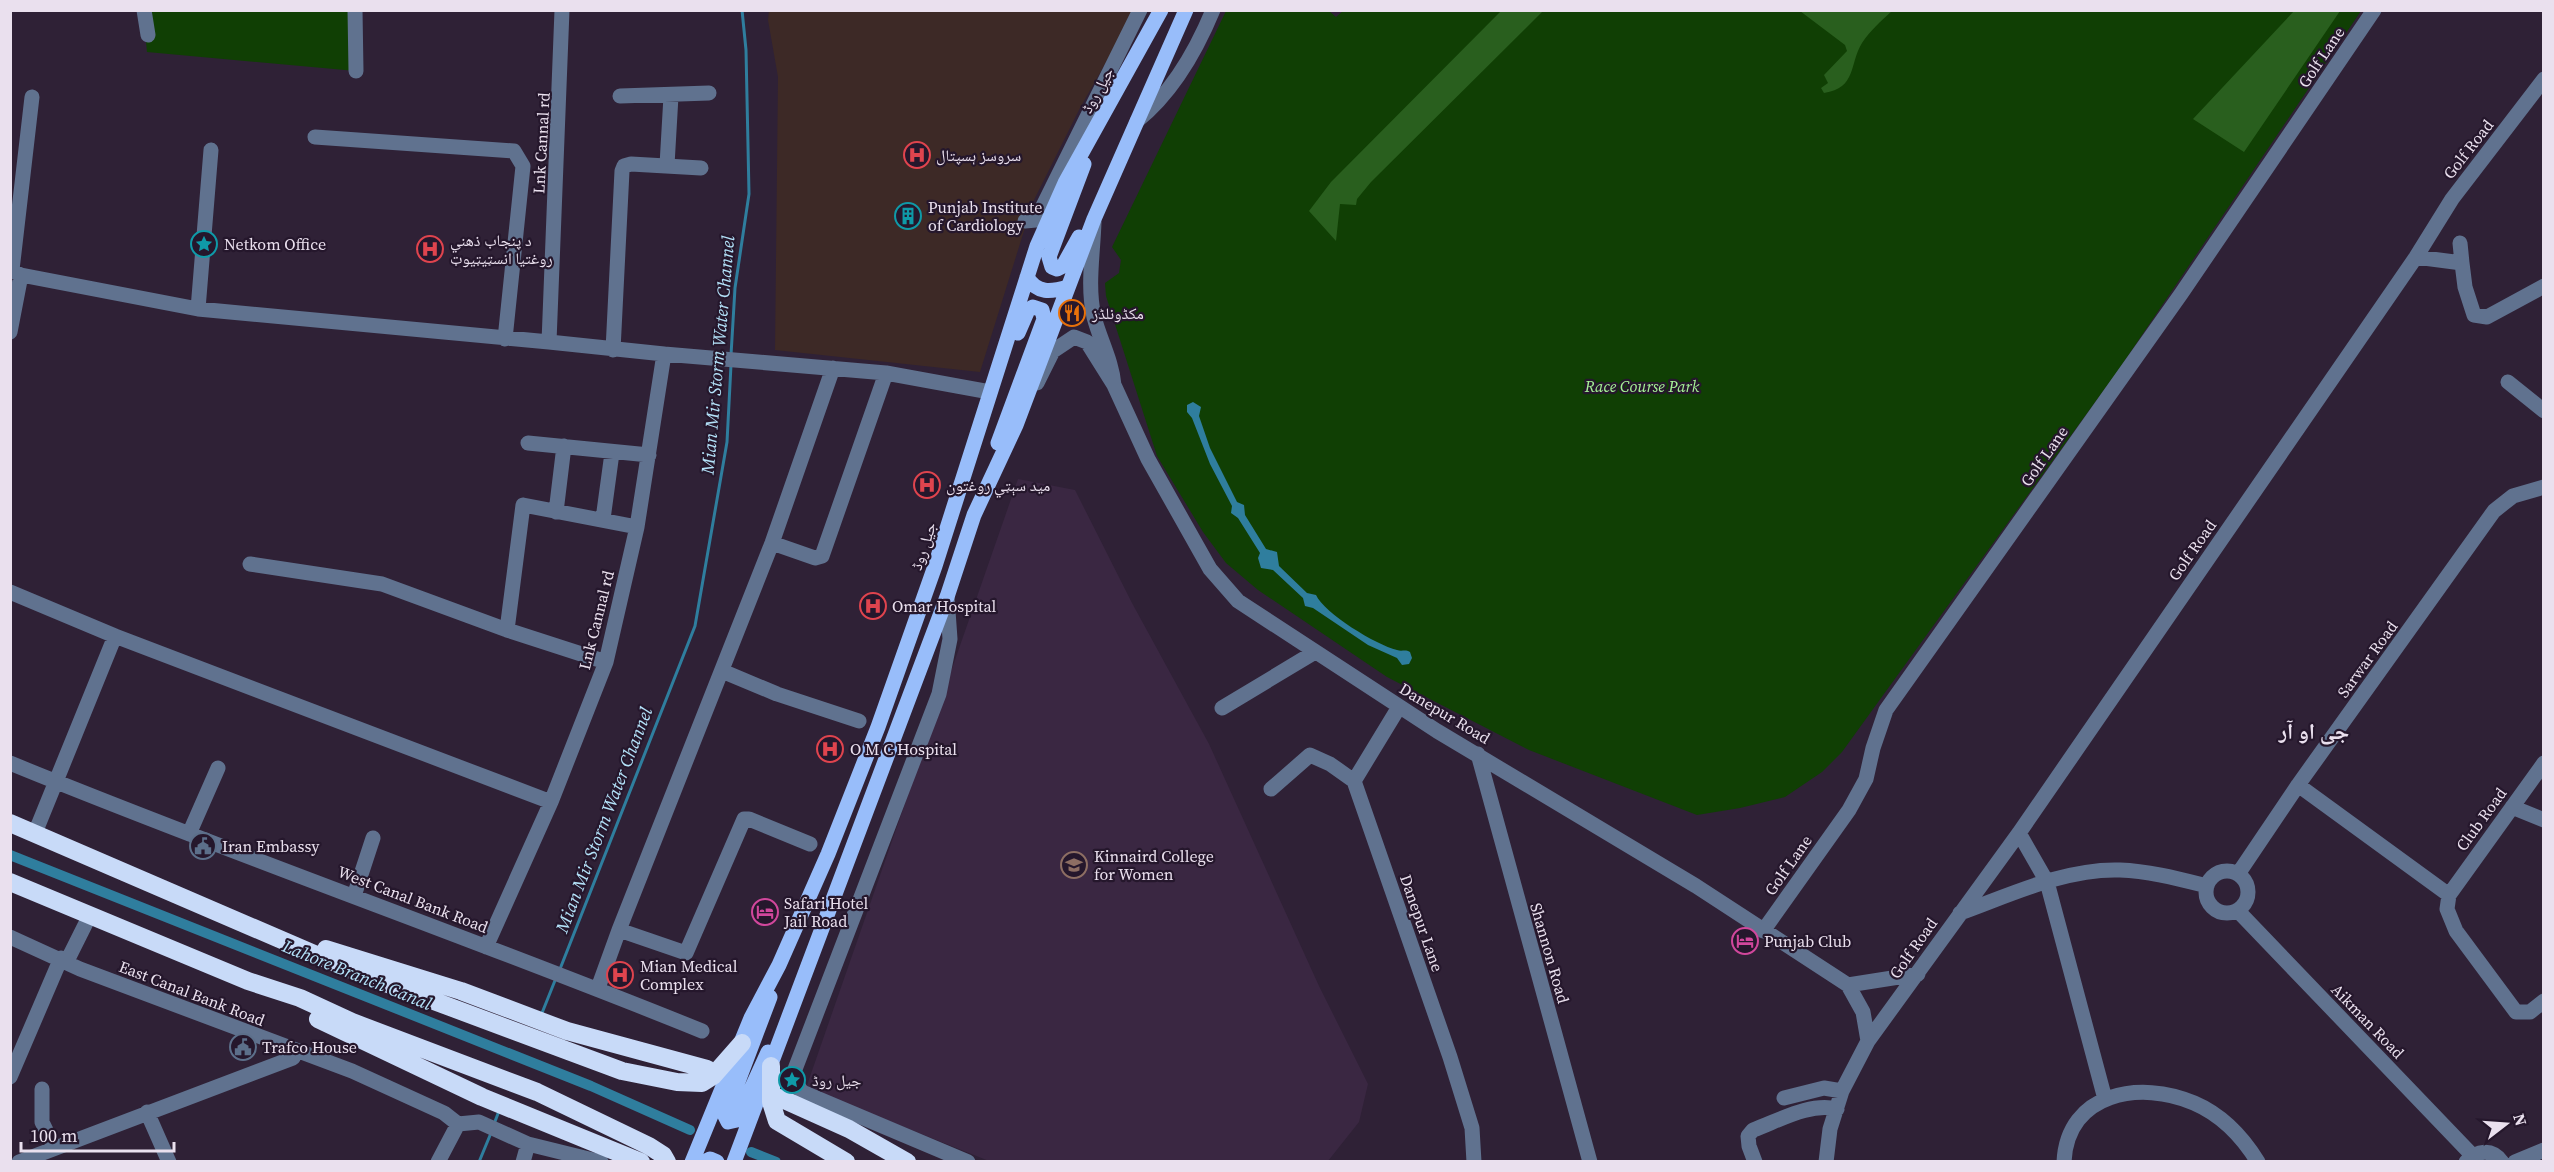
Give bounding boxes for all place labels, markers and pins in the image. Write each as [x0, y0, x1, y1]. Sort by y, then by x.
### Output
hospital icon: سروسز ہسپتال [902, 140, 932, 170]
place label: سروسز ہسپتال [936, 144, 1021, 166]
place label: Punjab Institute of Cardiology [928, 196, 1042, 236]
building icon: Punjab Institute of Cardiology [893, 201, 923, 231]
place icon: Netkom Office [189, 229, 219, 259]
place label: د پنجاب ذهني روغتیا انسټیټیوټ [450, 229, 553, 269]
place label: Netkom Office [224, 233, 326, 255]
hospital icon: د پنجاب ذهني روغتیا انسټیټیوټ [415, 234, 445, 264]
restaurant icon: مکڈونلڈز [1057, 298, 1087, 328]
place label: مکڈونلڈز [1091, 302, 1144, 324]
hospital icon: مید سېټي روغتون [912, 470, 942, 500]
place label: مید سېټي روغتون [946, 474, 1050, 498]
hospital icon: Omar Hospital [858, 591, 888, 621]
place label: Omar Hospital [892, 595, 997, 617]
hospital icon: O M C Hospital [815, 734, 845, 764]
place label: O M C Hospital [850, 738, 957, 760]
public building icon: Iran Embassy [188, 831, 218, 861]
place label: Iran Embassy [222, 835, 320, 857]
place label: Kinnaird College for Women [1094, 845, 1214, 885]
school or university icon: Kinnaird College for Women [1059, 850, 1089, 880]
place label: Safari Hotel Jail Road [783, 892, 868, 932]
hotel icon: Safari Hotel Jail Road [750, 897, 780, 927]
hotel icon: Punjab Club [1730, 926, 1760, 956]
place label: Punjab Club [1764, 930, 1851, 952]
place label: Mian Medical Complex [640, 955, 738, 995]
hospital icon: Mian Medical Complex [605, 960, 635, 990]
public building icon: Trafco House [228, 1032, 258, 1062]
place label: Trafco House [262, 1036, 357, 1058]
place icon: جیل روڈ [777, 1065, 807, 1095]
place label: جیل روڈ [812, 1069, 861, 1091]

